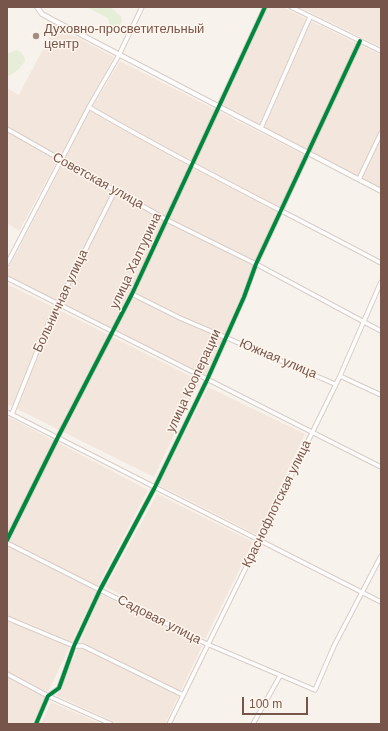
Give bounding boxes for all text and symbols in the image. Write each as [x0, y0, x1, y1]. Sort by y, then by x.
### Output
place label: Духовно-просветительный центр [44, 21, 204, 52]
marker: Духовно-просветительный центр [31, 31, 41, 41]
street label: Советская улица [50, 149, 146, 213]
street label: улица Халтурина [107, 210, 165, 312]
street label: Больничная улица [30, 247, 92, 355]
street label: улица Кооперации [163, 327, 225, 435]
street label: Южная улица [237, 336, 319, 382]
street label: Краснофлотская улица [239, 438, 315, 570]
street label: Садовая улица [114, 592, 204, 648]
scale bar [244, 689, 310, 715]
text: 100 m [249, 697, 282, 711]

